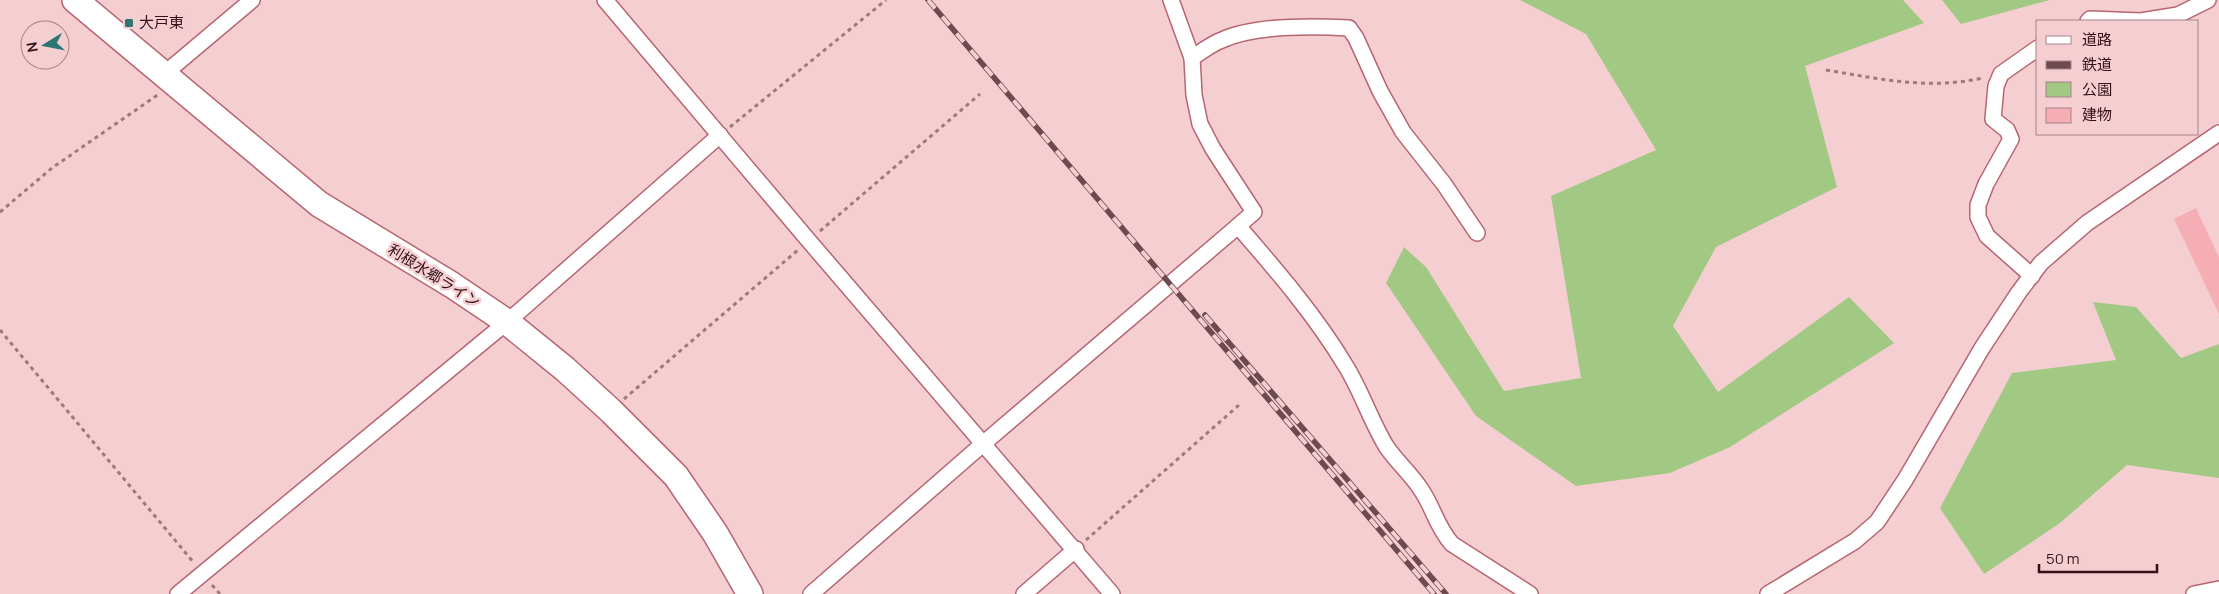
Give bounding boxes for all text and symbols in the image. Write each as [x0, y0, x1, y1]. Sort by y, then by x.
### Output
place label: 大戸東 [139, 12, 184, 33]
marker: 大戸東 [123, 17, 135, 29]
north arrow [20, 20, 70, 70]
legend [2036, 20, 2199, 135]
text: 道路 [2082, 29, 2112, 50]
text: N [21, 41, 42, 54]
text: 鉄道 [2082, 54, 2112, 75]
text: 公園 [2082, 79, 2112, 100]
text: 建物 [2082, 104, 2112, 125]
street label: 利根水郷ライン [384, 239, 484, 312]
scale bar [2039, 542, 2156, 574]
text: 50 m [2046, 548, 2080, 569]

